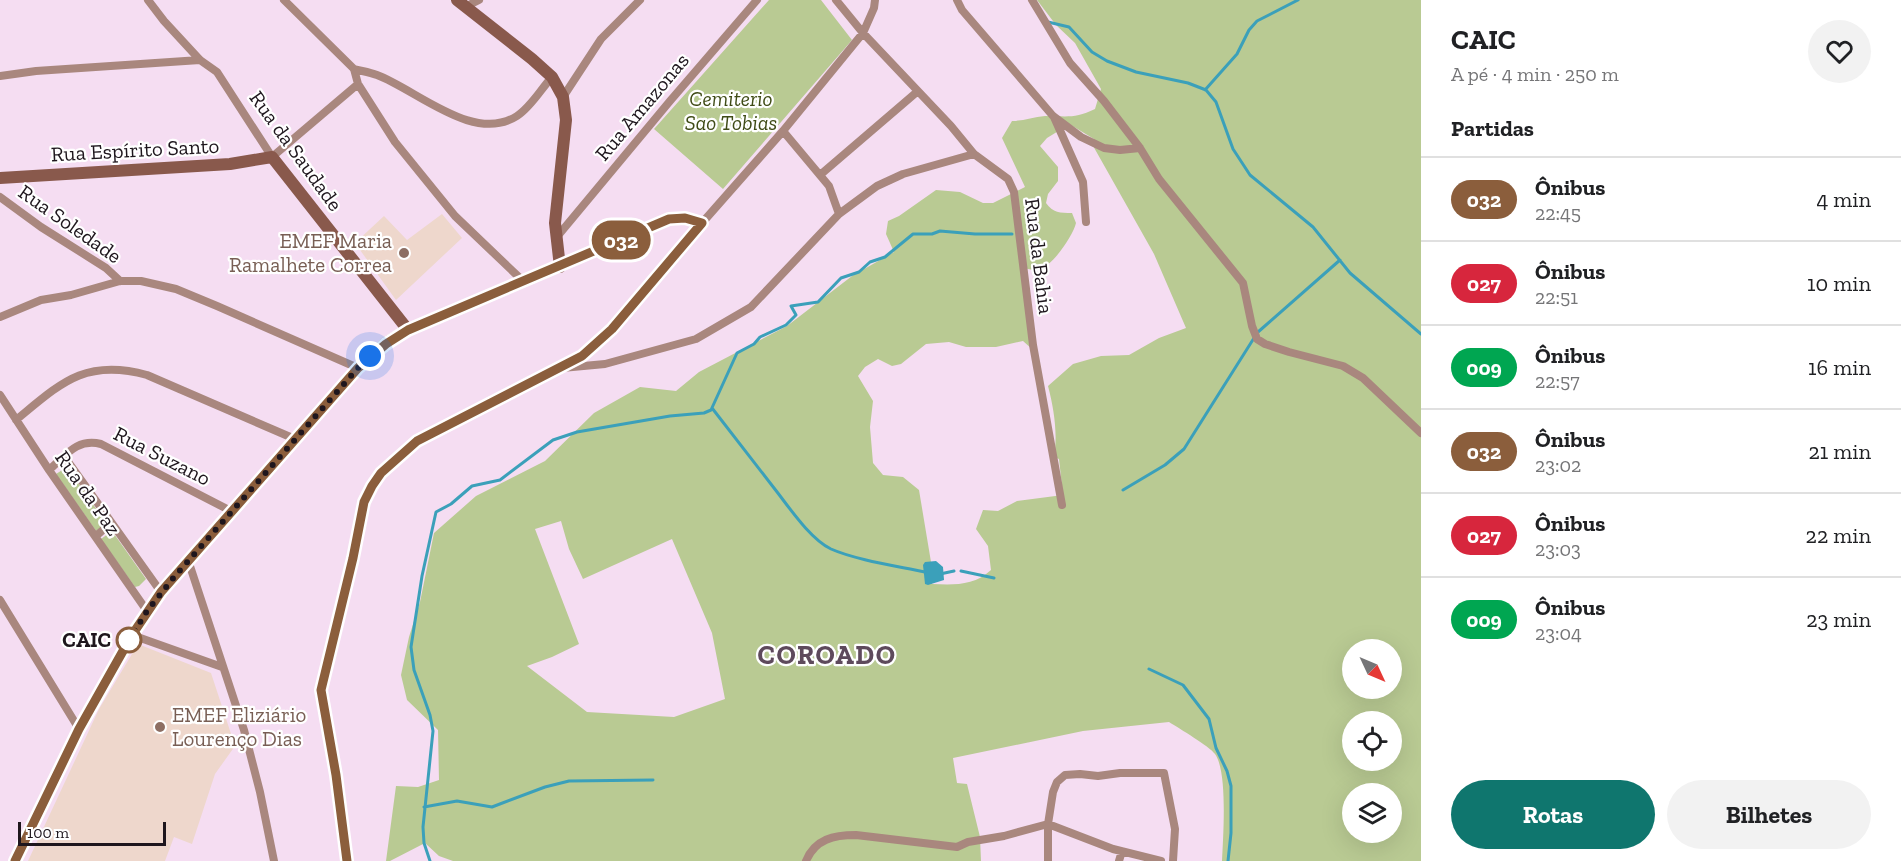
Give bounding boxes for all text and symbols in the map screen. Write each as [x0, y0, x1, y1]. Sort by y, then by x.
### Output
button: heart [1808, 20, 1871, 83]
text: CAIC [1451, 23, 1516, 56]
street label: Rua Amazonas [589, 48, 694, 166]
text: A pé · 4 min · 250 m [1451, 62, 1619, 86]
street label: Rua da Saudade [244, 86, 348, 216]
park label: Cemiterio Sao Tobias [685, 86, 777, 135]
text: Partidas [1451, 115, 1534, 142]
street label: Rua Espírito Santo [50, 133, 220, 166]
text: Ônibus [1535, 174, 1605, 201]
street label: Rua Soledade [14, 179, 127, 268]
text: 4 min [1816, 186, 1871, 213]
text: 032 [1467, 187, 1501, 212]
street label: Rua da Bahia [1020, 196, 1059, 315]
text: 22:45 [1535, 201, 1581, 225]
line badge: 032 [586, 220, 656, 260]
place label: EMEF Maria Ramalhete Correa [229, 228, 392, 277]
text: 032 [604, 228, 638, 253]
marker: EMEF Maria Ramalhete Correa [397, 246, 411, 260]
text: Ônibus [1535, 258, 1605, 285]
text: 10 min [1807, 270, 1871, 297]
text: 027 [1467, 271, 1501, 296]
text: 22:51 [1535, 285, 1578, 309]
your location [355, 341, 385, 371]
text: Ônibus [1535, 342, 1605, 369]
text: 16 min [1808, 354, 1871, 381]
text: 009 [1466, 355, 1502, 380]
text: 22:57 [1535, 369, 1580, 393]
street label: Rua Suzano [110, 421, 215, 491]
text: Ônibus [1535, 426, 1605, 453]
text: 21 min [1808, 438, 1871, 465]
text: 032 [1467, 439, 1501, 464]
street label: Rua da Paz [50, 445, 127, 540]
text: 23:02 [1535, 453, 1581, 477]
text: Ônibus [1535, 510, 1605, 537]
text: 22 min [1806, 522, 1871, 549]
text: 027 [1467, 523, 1501, 548]
text: 23:03 [1535, 537, 1581, 561]
text: Ônibus [1535, 594, 1605, 621]
text: 23 min [1806, 606, 1871, 633]
text: 009 [1466, 607, 1502, 632]
text: 23:04 [1535, 621, 1582, 645]
place label: CAIC [62, 627, 111, 652]
marker: CAIC [116, 627, 142, 653]
district label: COROADO [758, 639, 896, 671]
north arrow [1342, 639, 1402, 699]
map controls [1342, 639, 1402, 843]
place label: EMEF Eliziário Lourenço Dias [172, 702, 306, 751]
button: locate [1342, 711, 1402, 771]
marker: EMEF Eliziário Lourenço Dias [153, 720, 167, 734]
button: Rotas [1451, 780, 1655, 849]
button: Bilhetes [1667, 780, 1871, 849]
button: layers [1342, 783, 1402, 843]
scale bar [18, 819, 166, 846]
text: 100 m [27, 823, 69, 842]

